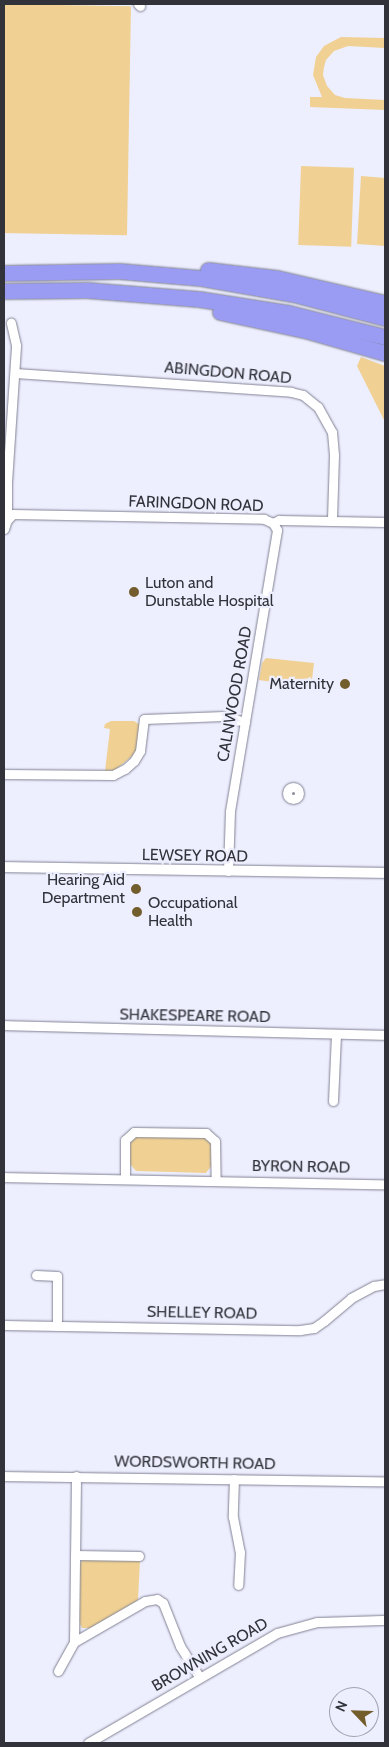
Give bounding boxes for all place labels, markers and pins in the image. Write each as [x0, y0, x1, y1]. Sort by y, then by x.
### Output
place label: Luton and Dunstable Hospital [145, 573, 274, 611]
marker: Luton and Dunstable Hospital [127, 585, 141, 599]
place label: Maternity [269, 674, 334, 694]
marker: Maternity [338, 677, 352, 691]
place label: Hearing Aid Department [42, 870, 125, 908]
marker: Hearing Aid Department [129, 882, 143, 896]
place label: Occupational Health [148, 893, 237, 931]
marker: Occupational Health [130, 905, 144, 919]

